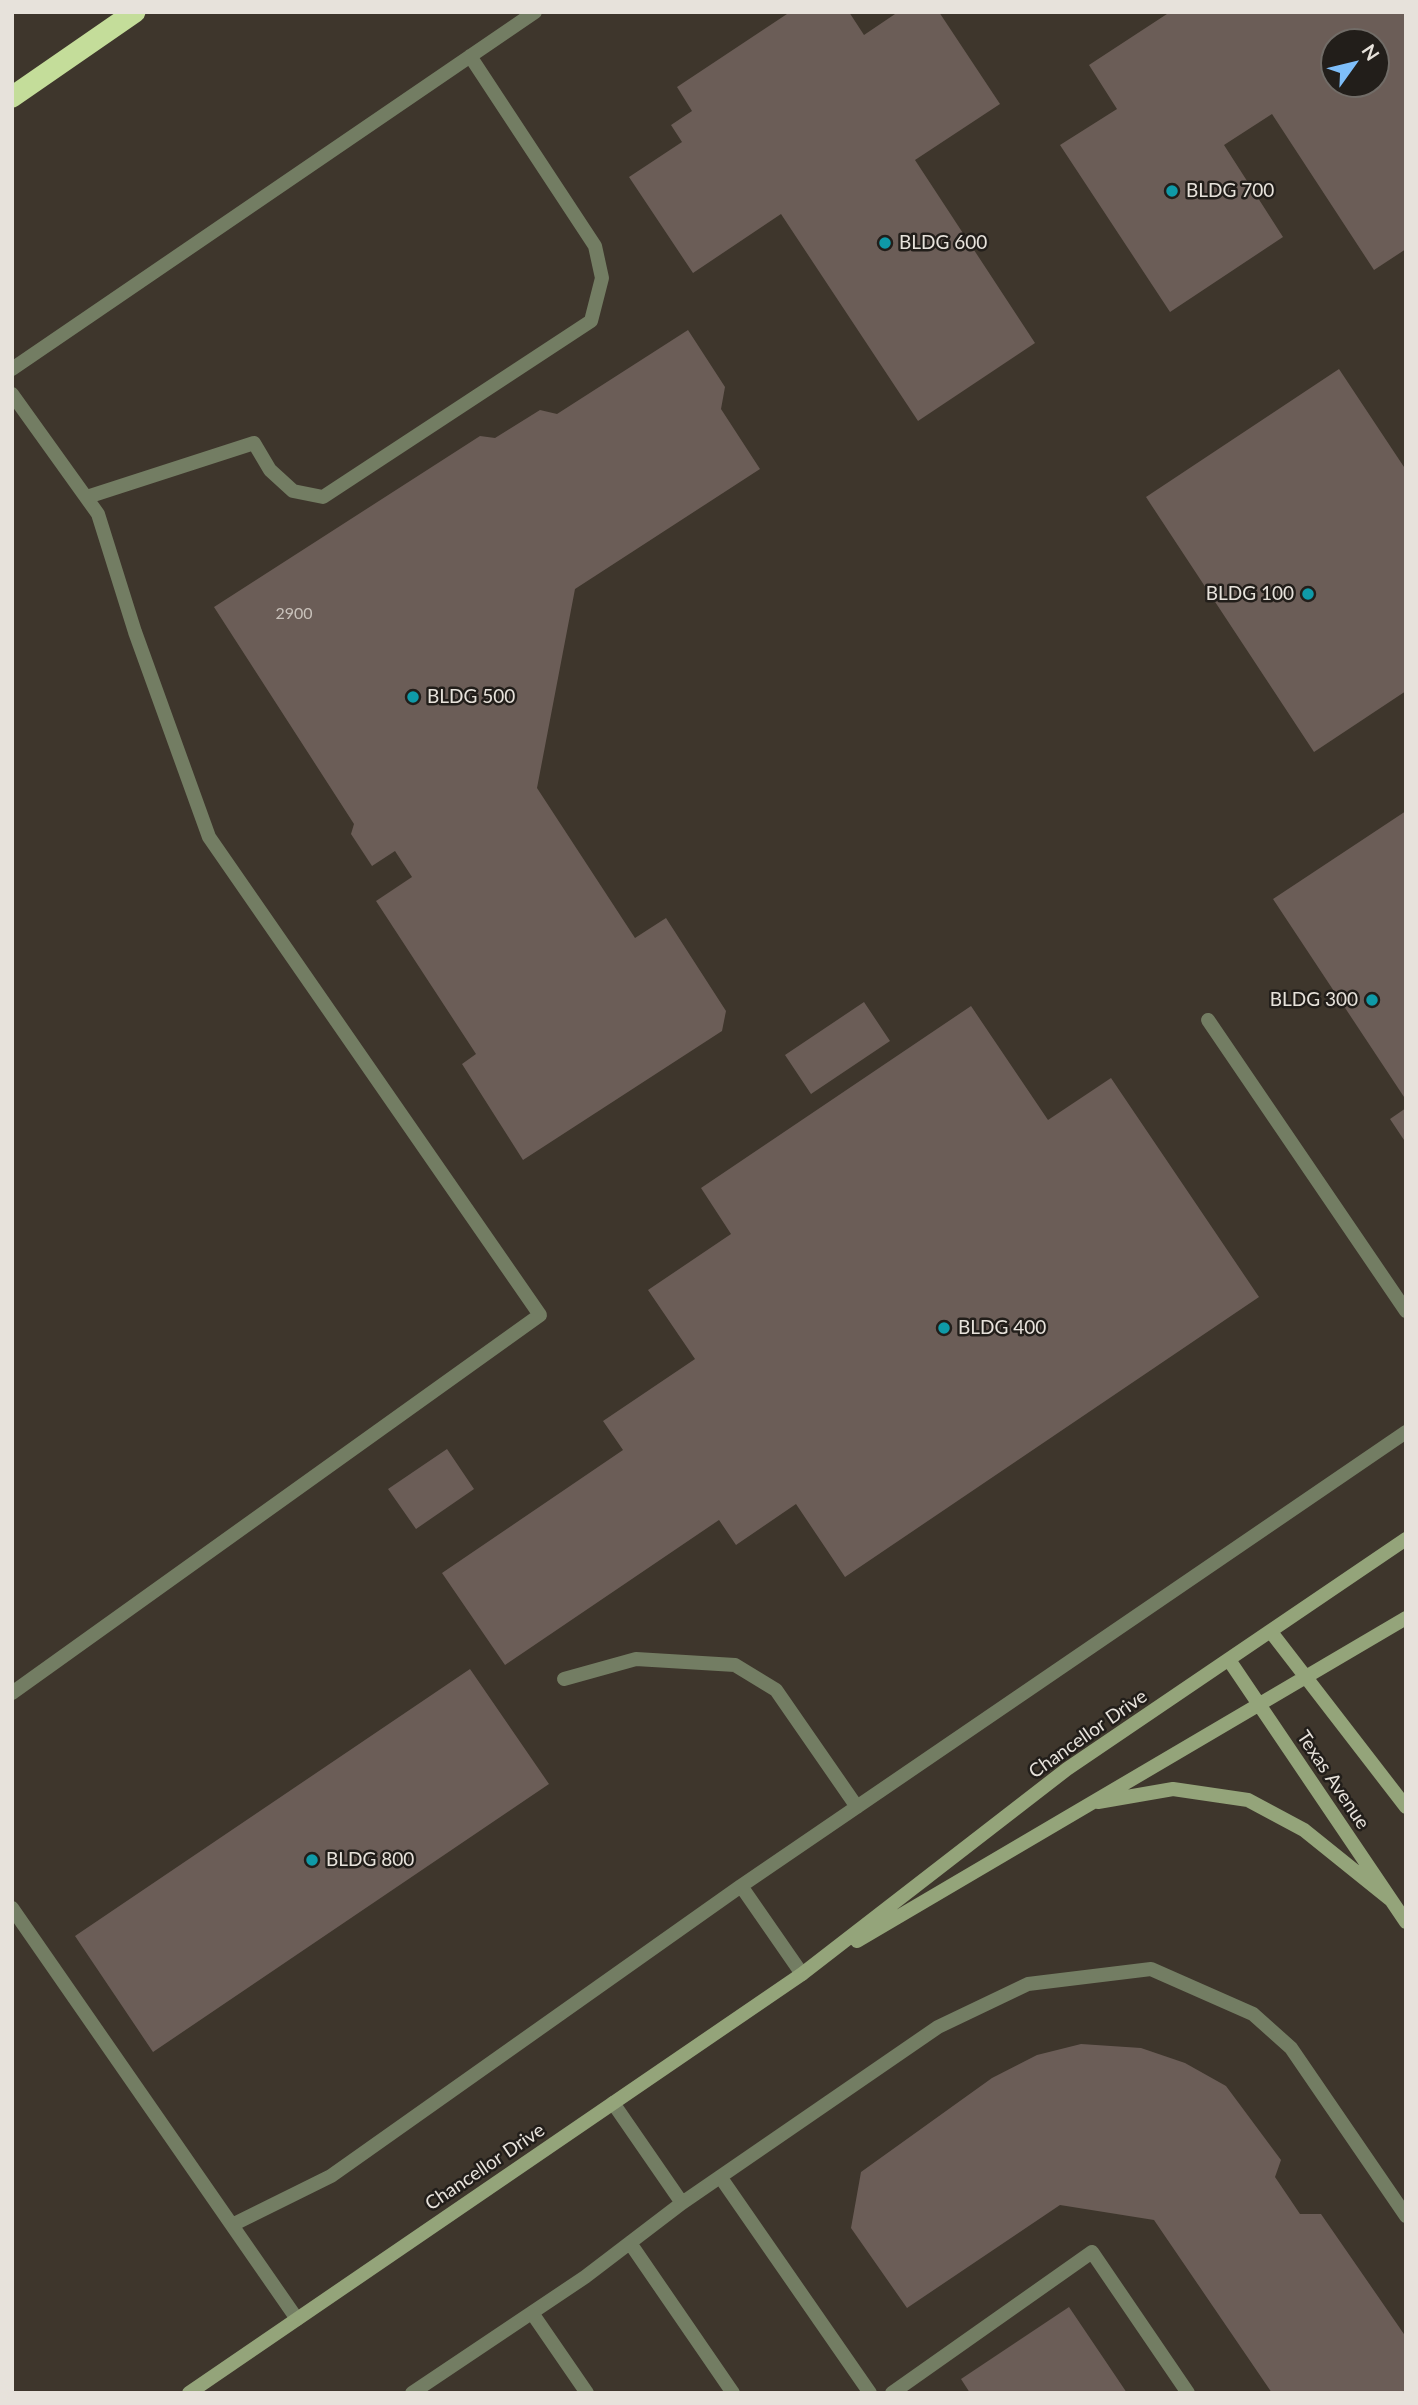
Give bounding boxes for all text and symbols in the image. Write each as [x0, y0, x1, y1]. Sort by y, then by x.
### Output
north arrow [1320, 28, 1390, 98]
text: N [1358, 40, 1385, 65]
place label: BLDG 700 [1186, 180, 1274, 202]
marker: BLDG 700 [1164, 183, 1180, 199]
place label: BLDG 600 [899, 232, 987, 254]
marker: BLDG 600 [877, 235, 893, 251]
place label: BLDG 100 [1206, 583, 1294, 605]
marker: BLDG 100 [1300, 586, 1316, 602]
house number: 2900 [275, 604, 313, 624]
place label: BLDG 500 [427, 686, 515, 708]
marker: BLDG 500 [405, 689, 421, 705]
place label: BLDG 300 [1270, 989, 1358, 1011]
marker: BLDG 300 [1364, 992, 1380, 1008]
place label: BLDG 400 [958, 1317, 1046, 1339]
marker: BLDG 400 [936, 1320, 952, 1336]
street label: Chancellor Drive [1024, 1685, 1152, 1783]
street label: Texas Avenue [1292, 1726, 1374, 1834]
place label: BLDG 800 [326, 1849, 414, 1871]
marker: BLDG 800 [304, 1852, 320, 1868]
street label: Chancellor Drive [421, 2119, 549, 2215]

